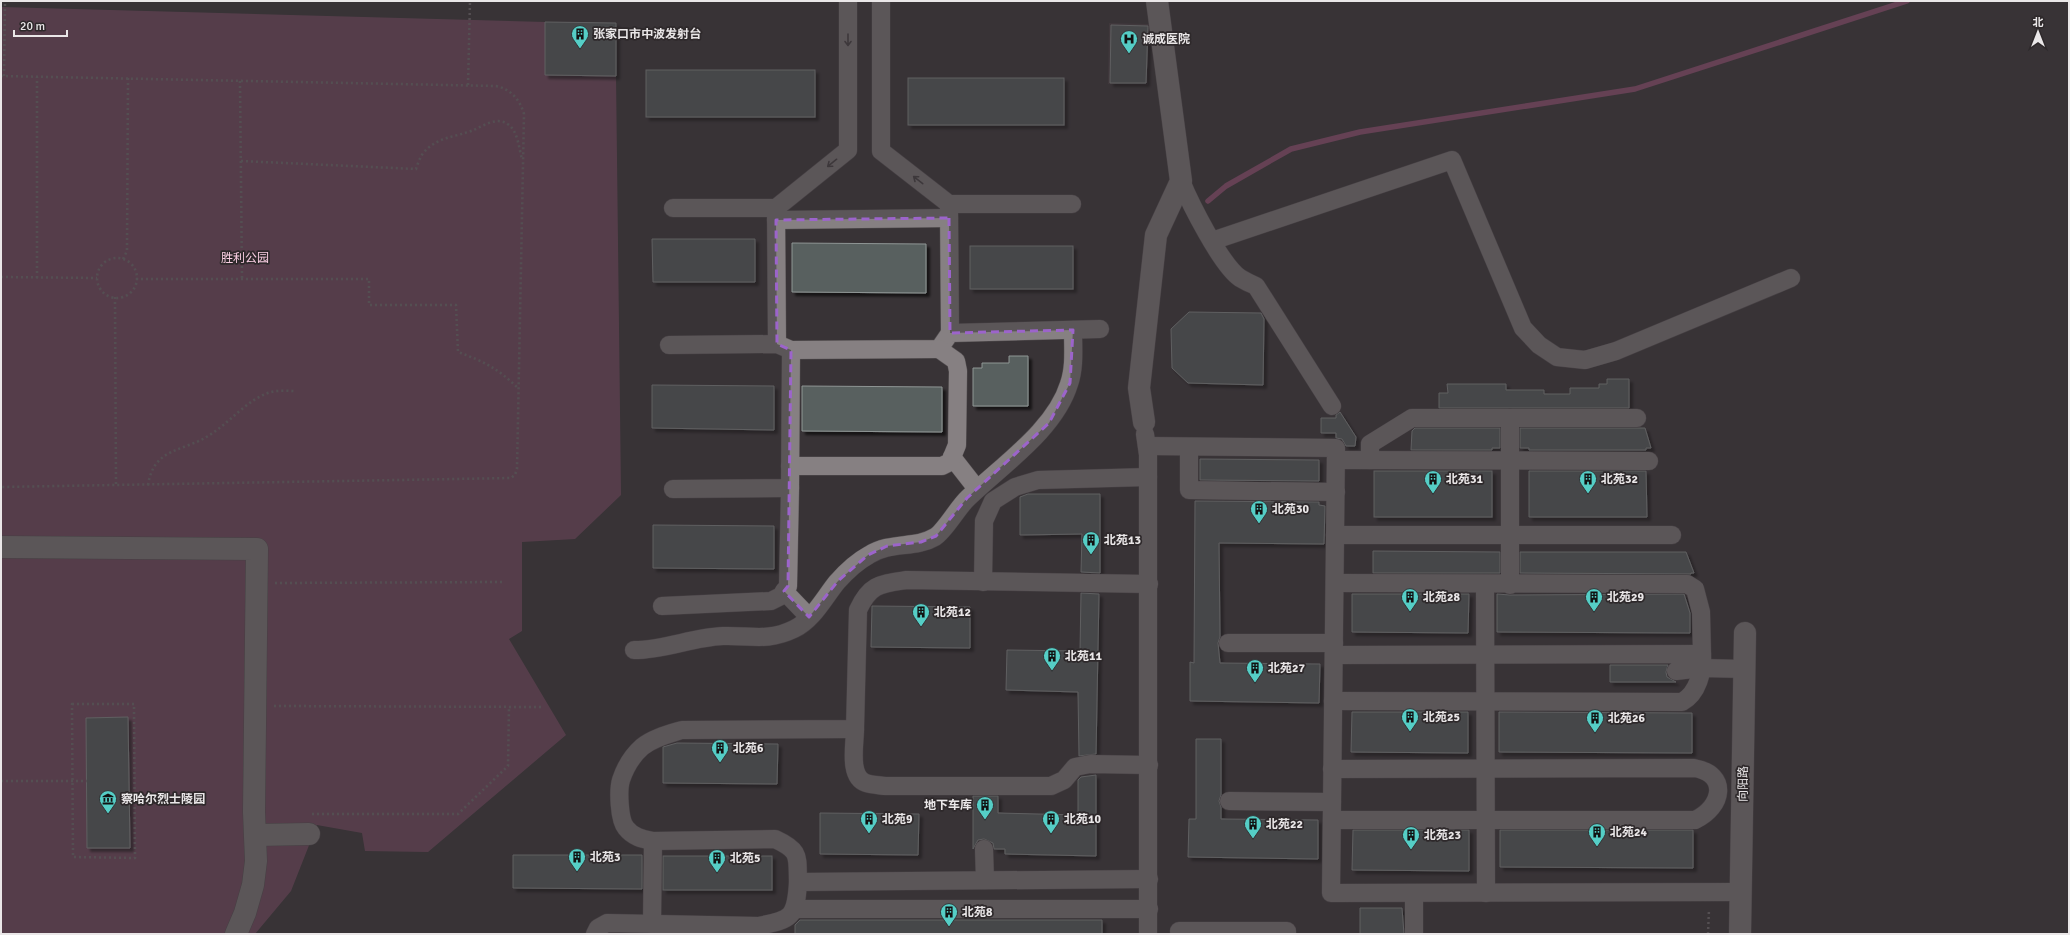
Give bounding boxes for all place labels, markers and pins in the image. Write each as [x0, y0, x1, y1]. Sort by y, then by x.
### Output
building icon: 张家口市中波发射台 [570, 24, 590, 49]
place label: 张家口市中波发射台 [593, 27, 701, 42]
hospital icon: 诚成医院 [1119, 29, 1139, 54]
place label: 诚成医院 [1142, 32, 1190, 47]
building icon: 北苑31 [1423, 469, 1443, 494]
building icon: 北苑32 [1578, 469, 1598, 494]
place label: 北苑31 [1446, 472, 1483, 487]
place label: 北苑32 [1601, 472, 1638, 487]
building icon: 北苑30 [1249, 499, 1269, 524]
place label: 北苑30 [1272, 502, 1309, 517]
building icon: 北苑13 [1081, 530, 1101, 555]
place label: 北苑13 [1104, 533, 1141, 548]
building icon: 北苑28 [1400, 587, 1420, 612]
building icon: 北苑29 [1584, 587, 1604, 612]
place label: 北苑28 [1423, 590, 1460, 605]
place label: 北苑29 [1607, 590, 1644, 605]
building icon: 北苑12 [911, 602, 931, 627]
place label: 北苑12 [934, 605, 971, 620]
building icon: 北苑11 [1042, 646, 1062, 671]
place label: 北苑11 [1065, 649, 1102, 664]
building icon: 北苑27 [1245, 658, 1265, 683]
place label: 北苑27 [1268, 661, 1305, 676]
building icon: 北苑25 [1400, 707, 1420, 732]
building icon: 北苑26 [1585, 708, 1605, 733]
place label: 北苑25 [1423, 710, 1460, 725]
place label: 北苑26 [1608, 711, 1645, 726]
building icon: 北苑6 [710, 738, 730, 763]
place label: 北苑6 [733, 741, 764, 756]
museum icon: 察哈尔烈士陵园 [98, 789, 118, 814]
place label: 察哈尔烈士陵园 [121, 792, 205, 807]
building icon: 地下车库 [975, 795, 995, 820]
place label: 地下车库 [924, 798, 972, 813]
building icon: 北苑9 [859, 809, 879, 834]
building icon: 北苑10 [1041, 809, 1061, 834]
place label: 北苑9 [882, 812, 913, 827]
place label: 北苑10 [1064, 812, 1101, 827]
building icon: 北苑22 [1243, 814, 1263, 839]
place label: 北苑22 [1266, 817, 1303, 832]
building icon: 北苑24 [1587, 822, 1607, 847]
building icon: 北苑23 [1401, 825, 1421, 850]
place label: 北苑24 [1610, 825, 1647, 840]
place label: 北苑23 [1424, 828, 1461, 843]
building icon: 北苑3 [567, 847, 587, 872]
building icon: 北苑5 [707, 848, 727, 873]
place label: 北苑3 [590, 850, 620, 865]
place label: 北苑5 [730, 851, 760, 866]
building icon: 北苑8 [939, 902, 959, 927]
place label: 北苑8 [962, 905, 993, 920]

